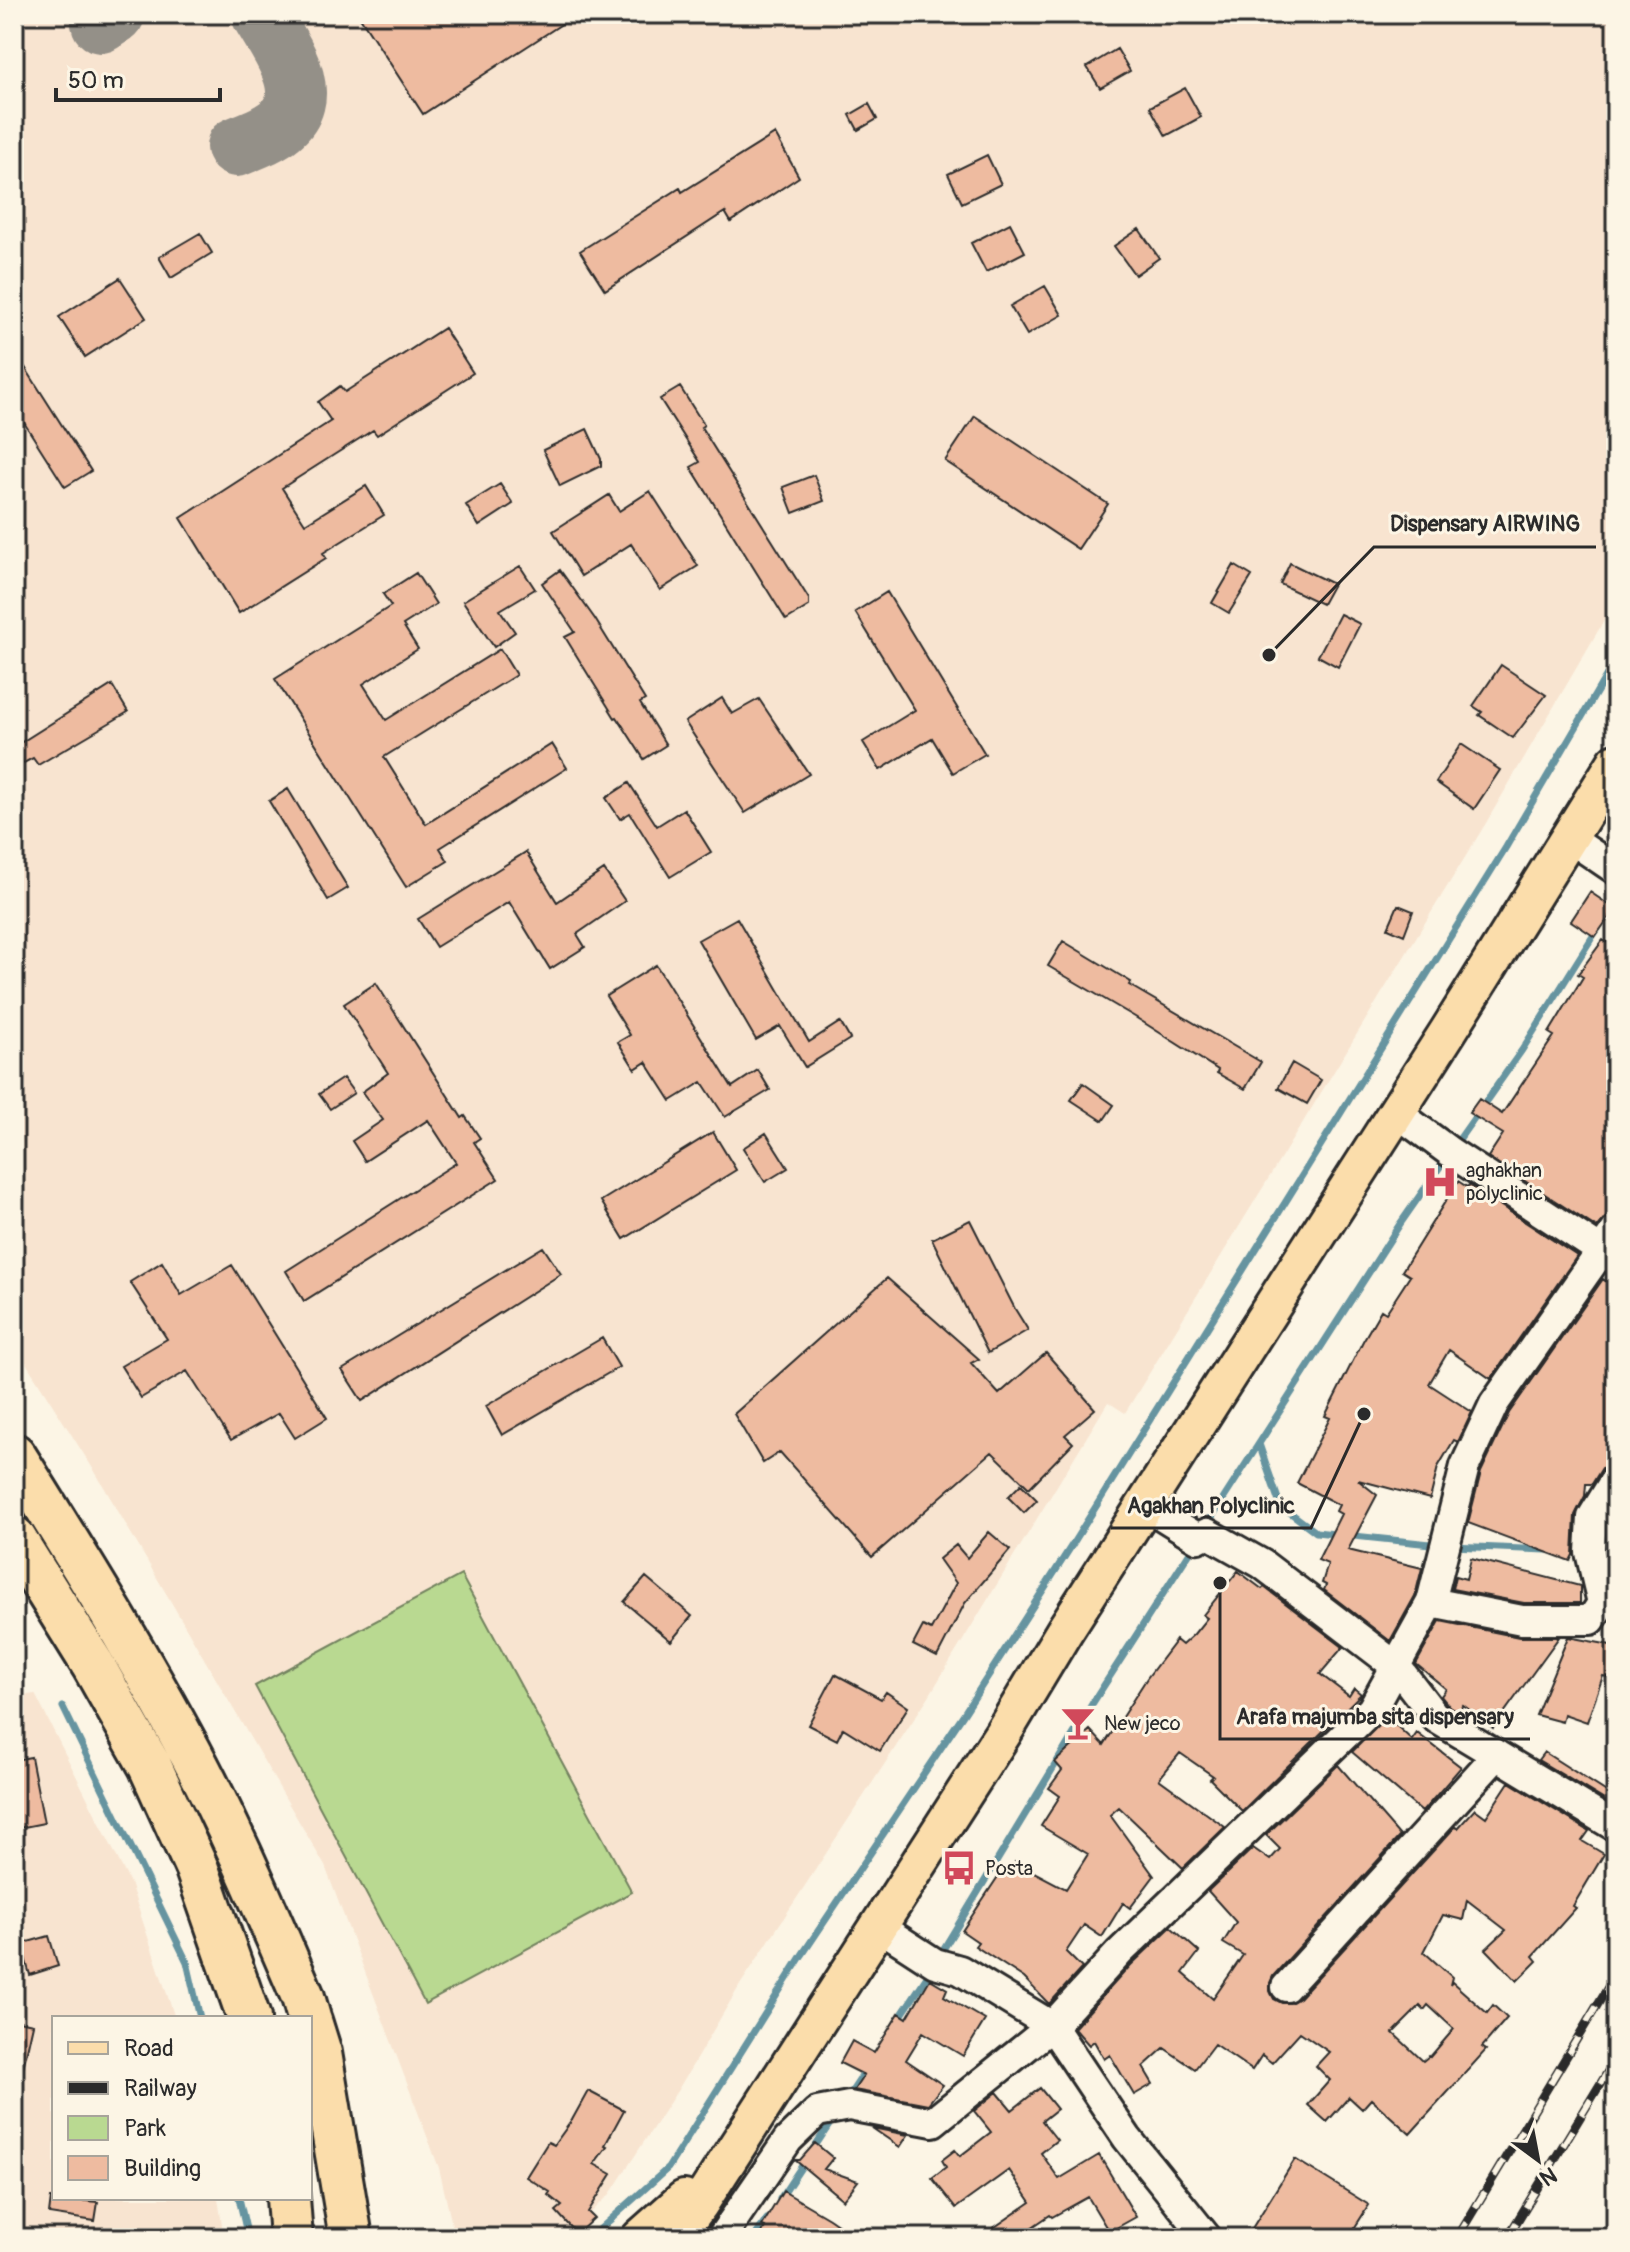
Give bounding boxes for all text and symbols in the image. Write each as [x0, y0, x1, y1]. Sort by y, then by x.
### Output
scale bar [56, 52, 220, 102]
text: 50 m [68, 66, 124, 95]
callout: Dispensary AIRWING [1374, 501, 1596, 547]
text: Dispensary AIRWING [1390, 510, 1580, 538]
place label: aghakhan polyclinic [1466, 1158, 1543, 1206]
hospital icon: aghakhan polyclinic [1421, 1163, 1459, 1201]
callout: Agakhan Polyclinic [1111, 1482, 1311, 1528]
text: Agakhan Polyclinic [1127, 1492, 1295, 1520]
callout: Arafa majumba sita dispensary [1220, 1693, 1530, 1739]
text: Arafa majumba sita dispensary [1236, 1703, 1515, 1731]
bar icon: New jeco [1059, 1704, 1097, 1742]
place label: New jeco [1104, 1711, 1181, 1736]
bus stop icon: Posta [940, 1849, 978, 1887]
place label: Posta [985, 1856, 1033, 1881]
legend [52, 2016, 312, 2200]
text: Road [124, 2034, 174, 2063]
text: Railway [124, 2074, 197, 2103]
text: Park [124, 2114, 166, 2143]
north arrow [1498, 2120, 1578, 2200]
text: Building [124, 2154, 201, 2183]
text: N [1534, 2160, 1562, 2192]

